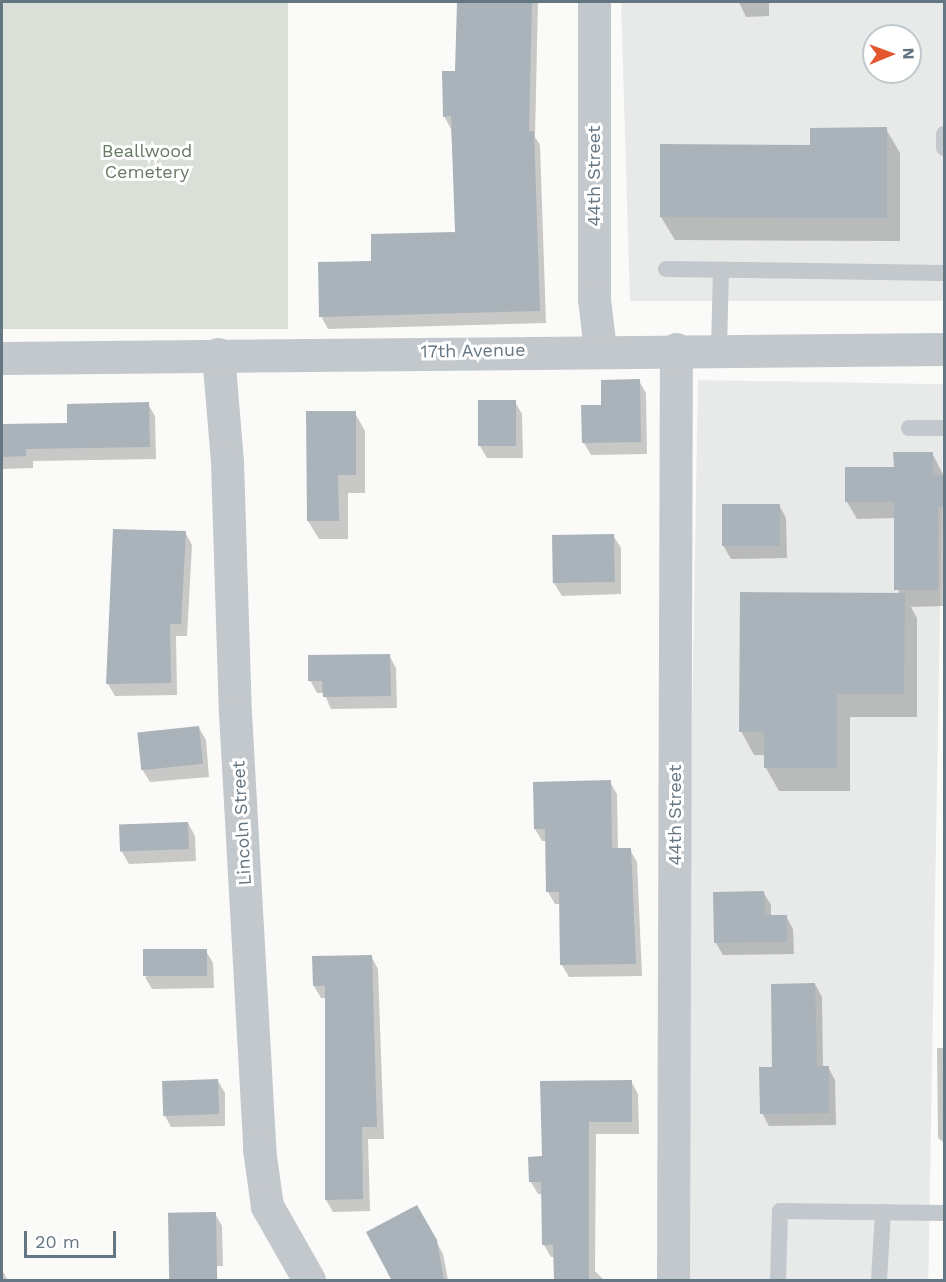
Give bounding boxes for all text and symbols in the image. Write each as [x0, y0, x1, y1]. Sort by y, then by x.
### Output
north arrow [862, 24, 922, 84]
text: N [899, 48, 918, 60]
street label: 44th Street [583, 126, 605, 226]
park label: Beallwood Cemetery [102, 141, 192, 184]
street label: 17th Avenue [420, 339, 526, 363]
street label: Lincoln Street [228, 760, 256, 886]
street label: 44th Street [664, 765, 686, 865]
scale bar [27, 1219, 118, 1257]
text: 20 m [35, 1231, 80, 1252]

